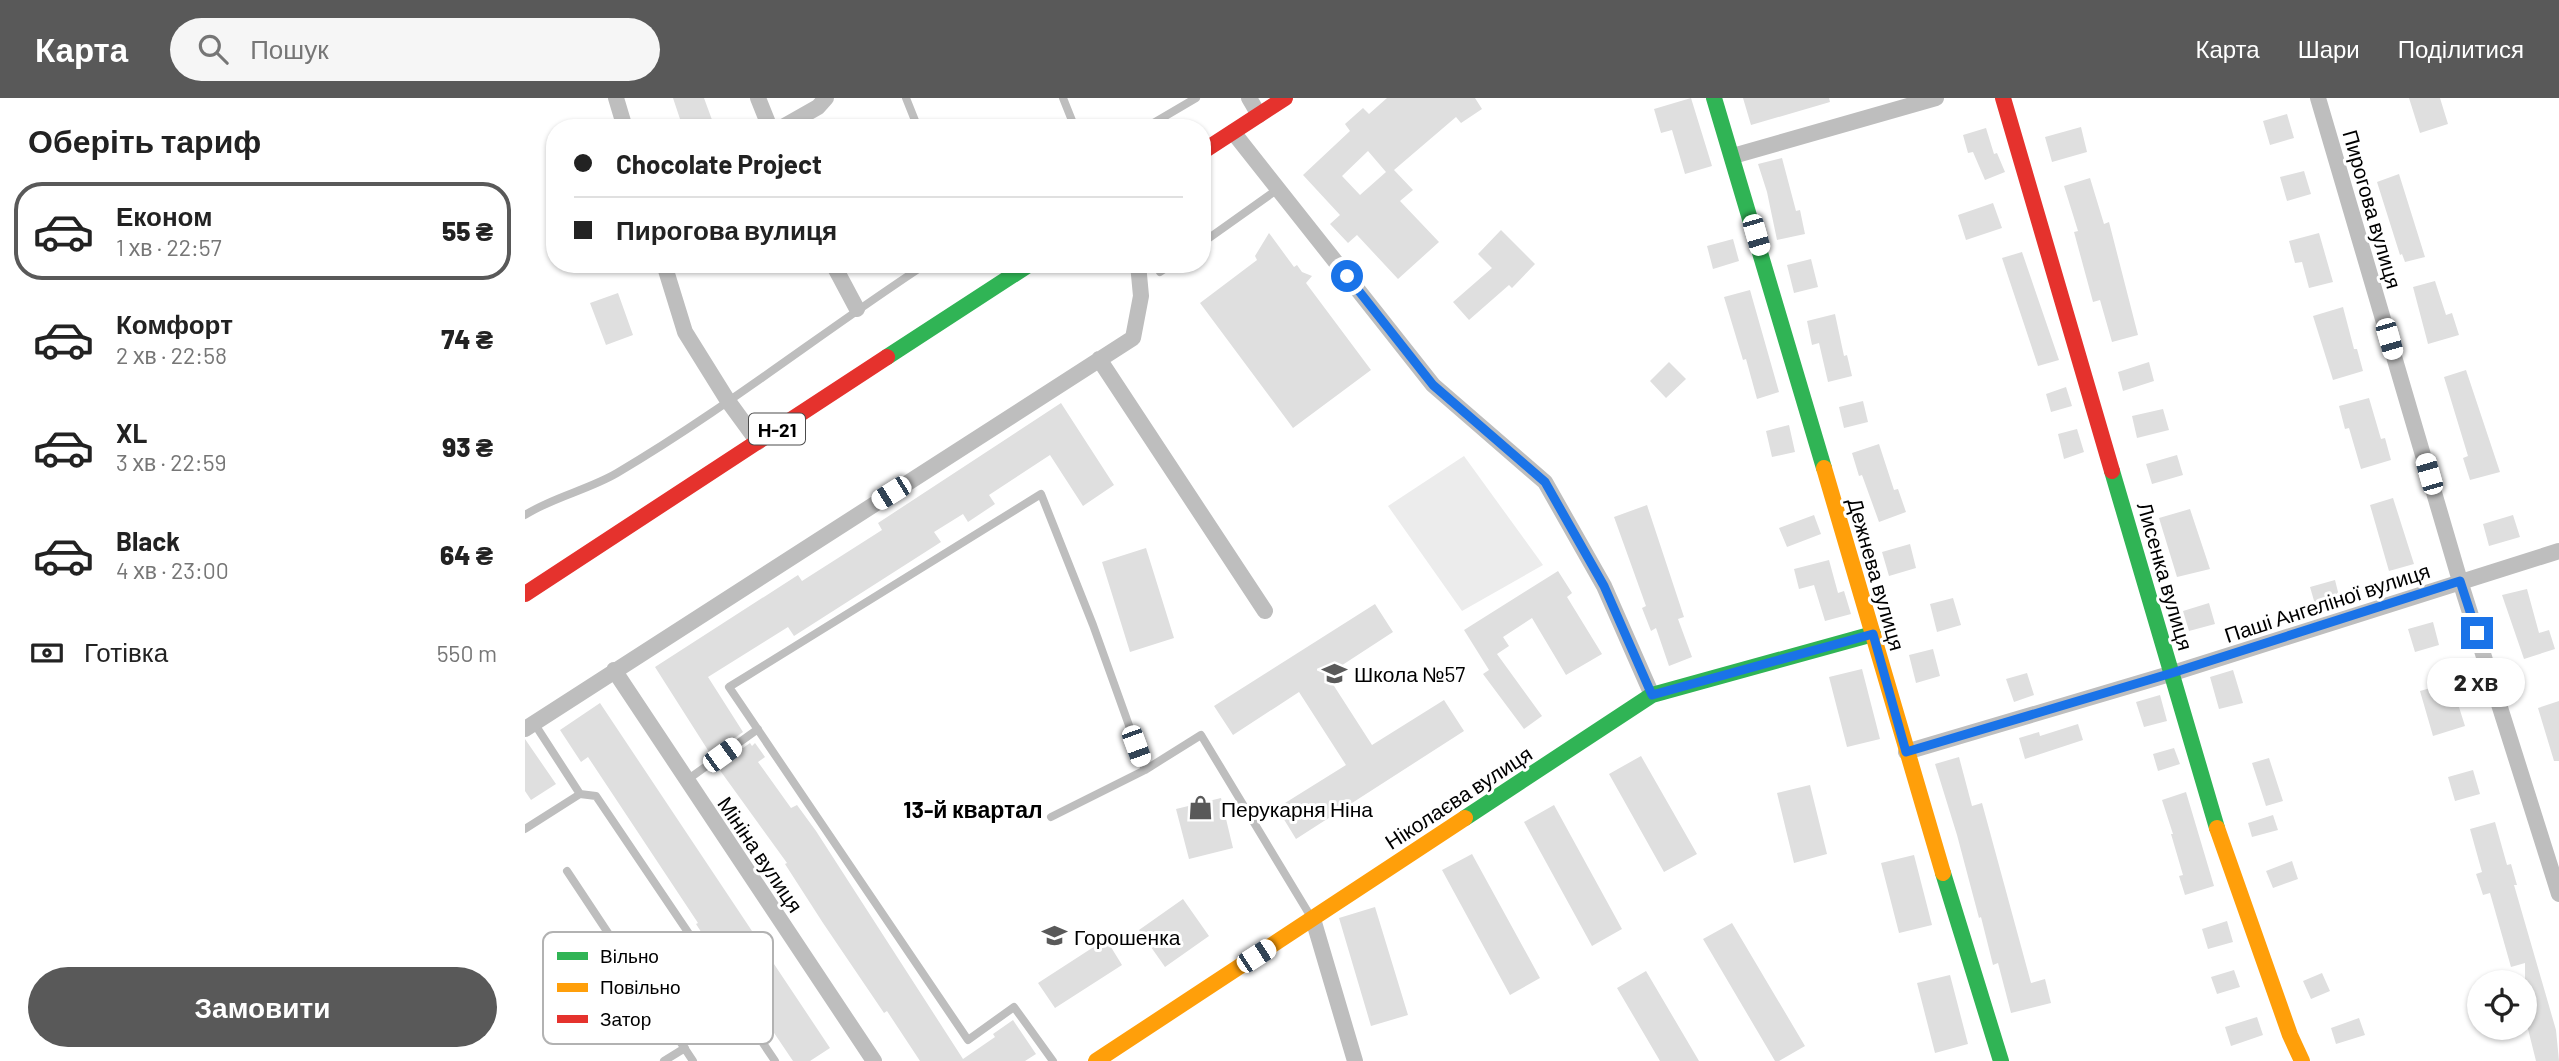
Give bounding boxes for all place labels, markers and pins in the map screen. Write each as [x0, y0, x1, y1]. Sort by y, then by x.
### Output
school or university icon: Школа №57 [1320, 659, 1348, 687]
place label: Школа №57 [1354, 661, 1465, 686]
shop icon: Перукарня Ніна [1187, 794, 1215, 822]
place label: Перукарня Ніна [1221, 796, 1373, 821]
school or university icon: Горошенка [1040, 922, 1068, 950]
place label: Горошенка [1074, 924, 1181, 949]

